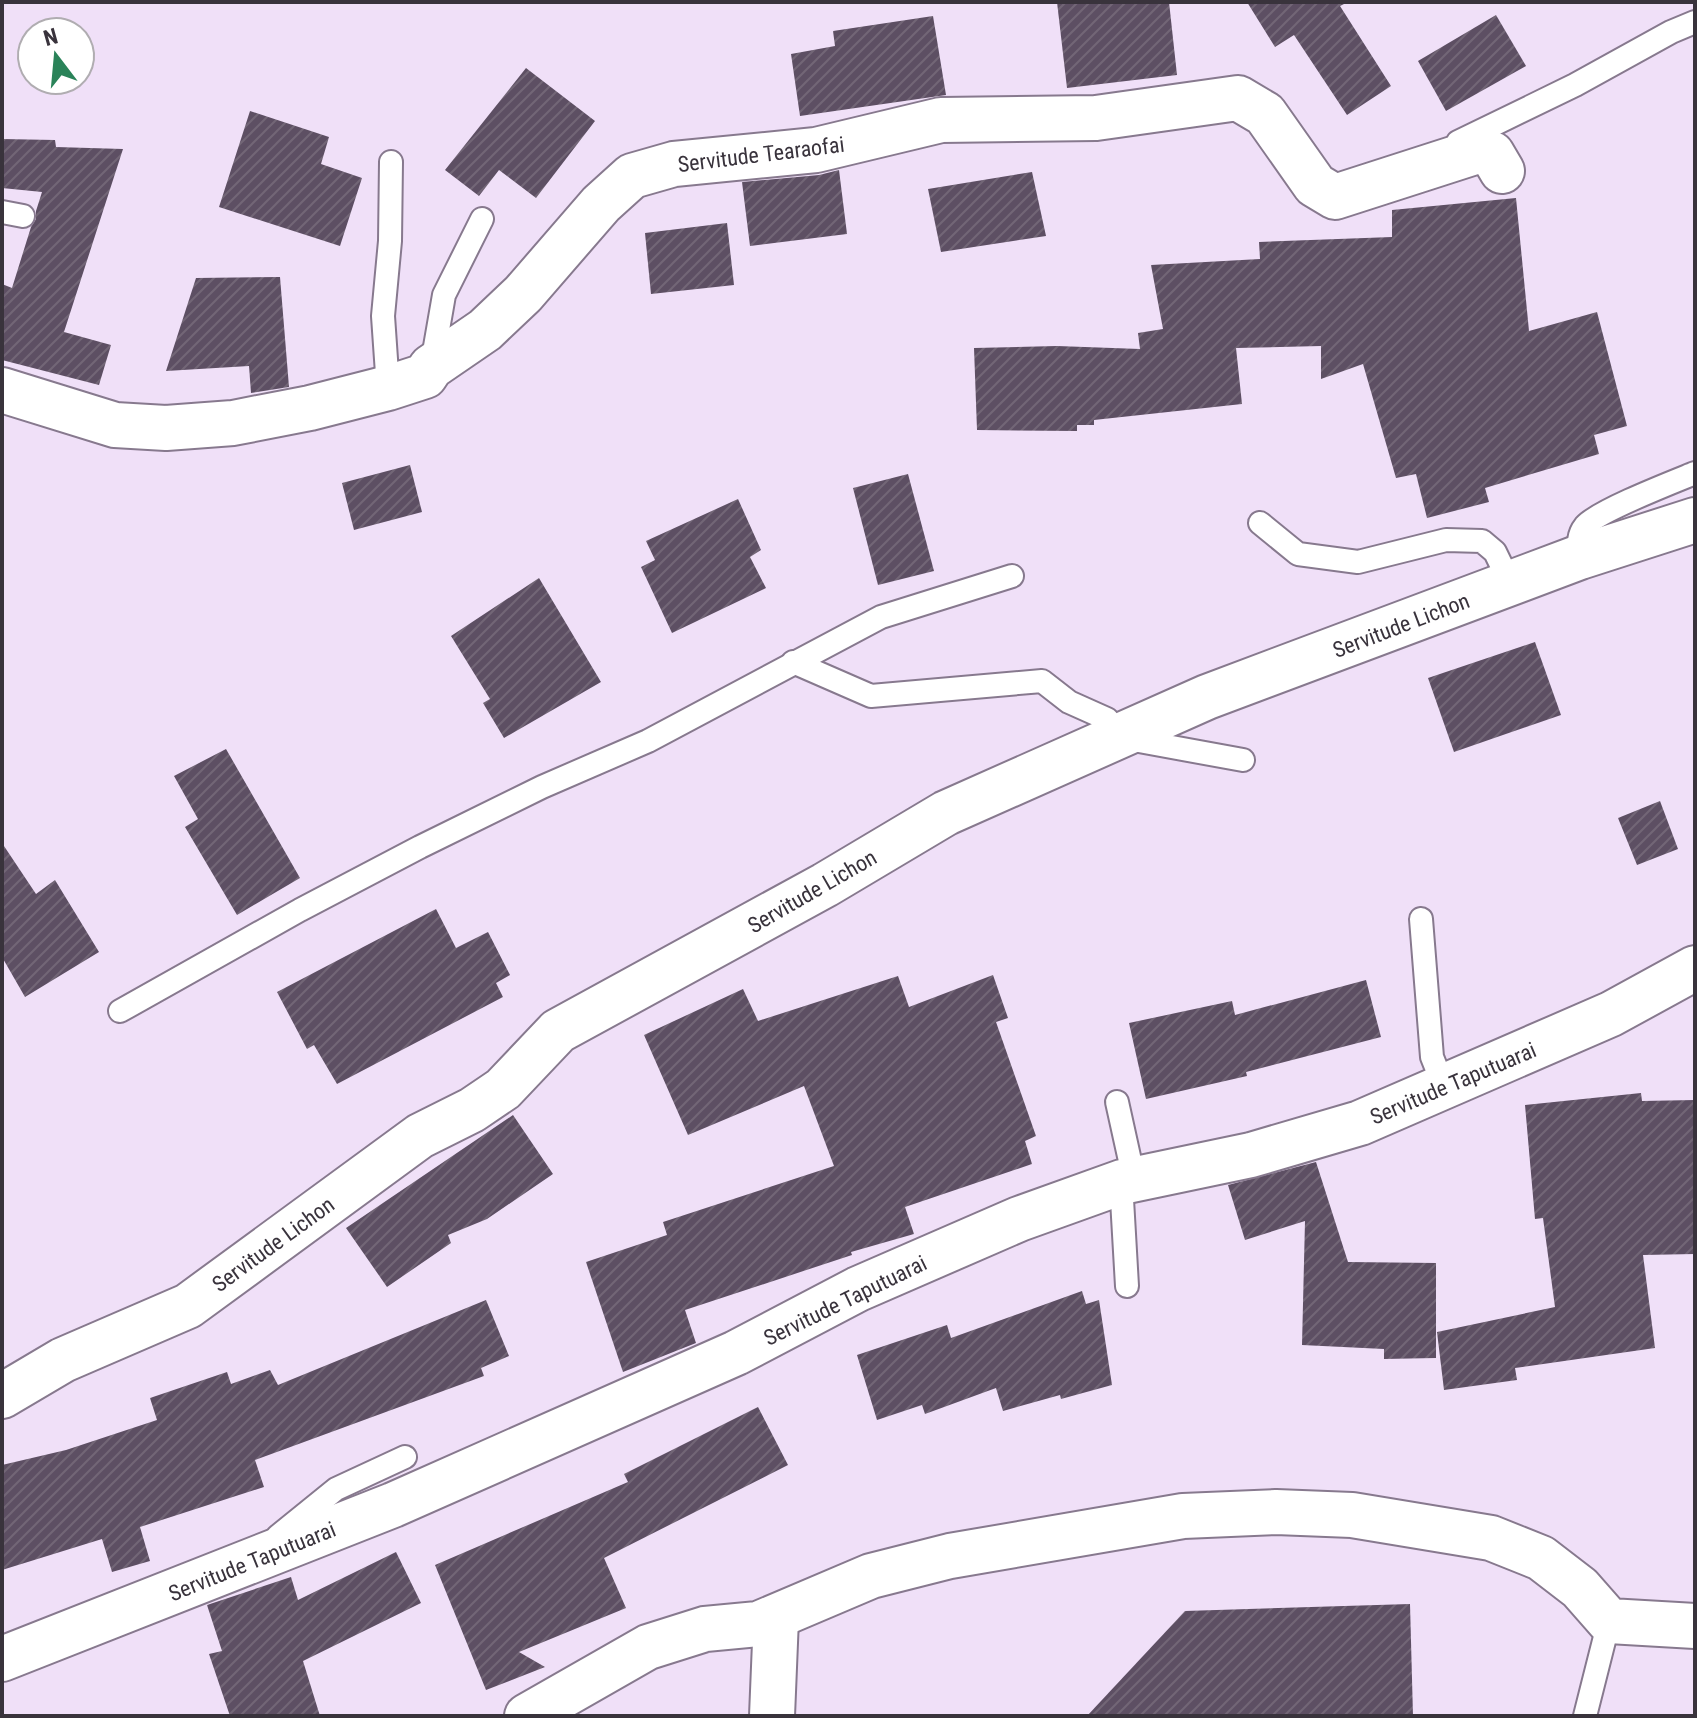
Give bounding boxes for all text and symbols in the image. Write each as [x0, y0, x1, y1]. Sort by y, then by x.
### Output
north arrow [16, 16, 96, 96]
text: N [41, 23, 61, 51]
street label: Servitude Tearaofai [676, 132, 846, 177]
street label: Servitude Lichon [1329, 588, 1473, 663]
street label: Servitude Lichon [743, 844, 881, 938]
street label: Servitude Taputuarai [1366, 1037, 1540, 1130]
street label: Servitude Lichon [207, 1192, 339, 1297]
street label: Servitude Taputuarai [760, 1250, 931, 1351]
street label: Servitude Taputuarai [165, 1517, 339, 1606]

